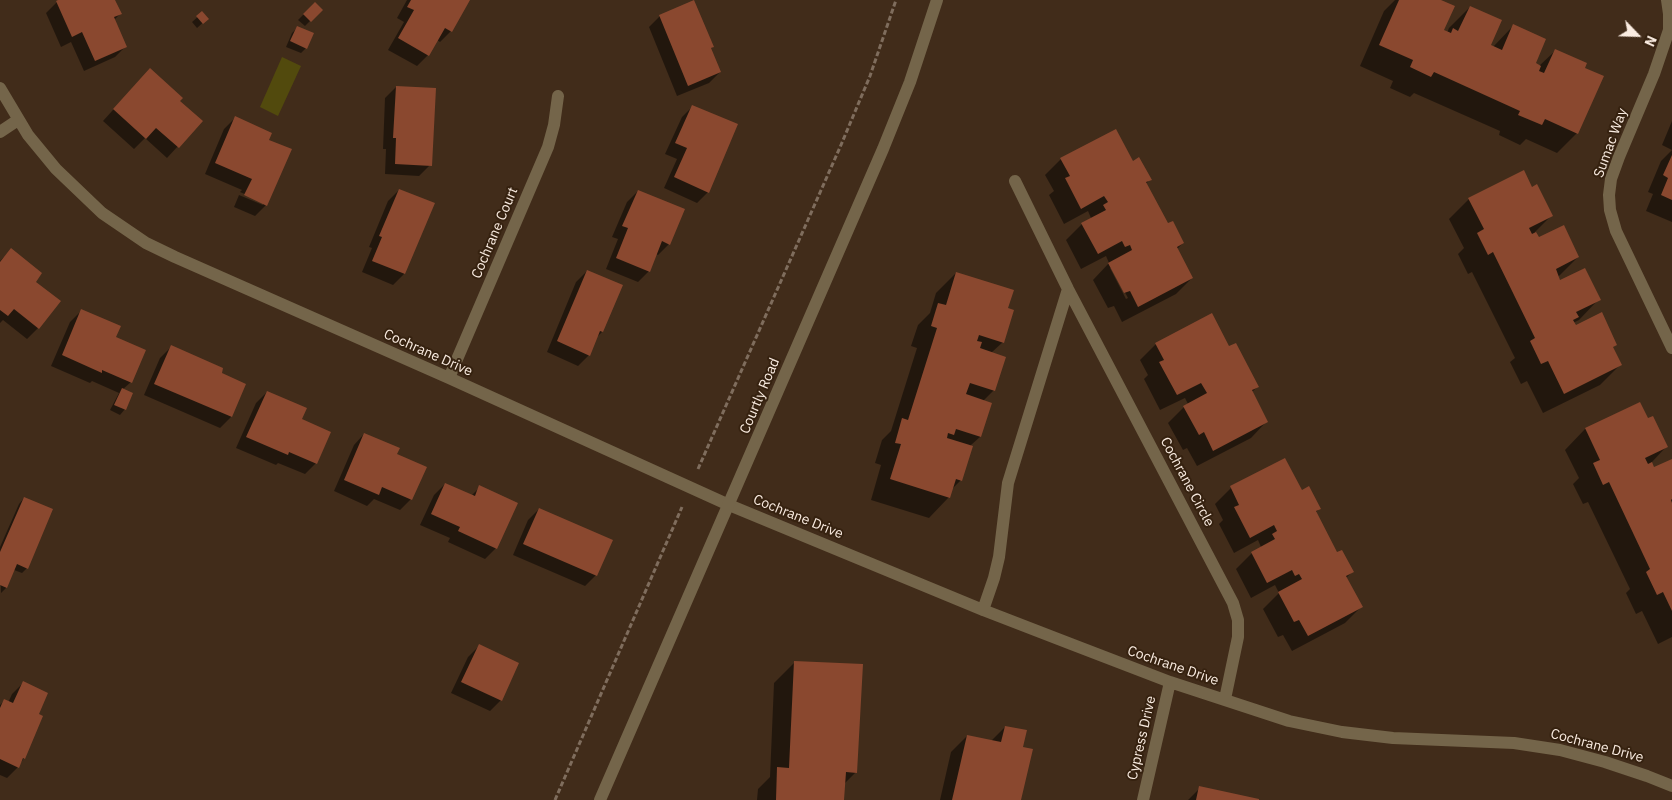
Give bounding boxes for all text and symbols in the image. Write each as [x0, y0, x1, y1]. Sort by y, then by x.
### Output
north arrow [1612, 10, 1662, 60]
text: N [1640, 33, 1661, 49]
street label: Sumac Way [1591, 106, 1631, 180]
street label: Cochrane Court [468, 185, 522, 281]
street label: Cochrane Drive [381, 326, 475, 380]
street label: Courtly Road [736, 356, 784, 436]
street label: Cochrane Circle [1156, 434, 1218, 530]
street label: Cochrane Drive [751, 491, 845, 543]
street label: Cochrane Drive [1125, 643, 1221, 689]
street label: Cypress Drive [1124, 694, 1160, 782]
street label: Cochrane Drive [1549, 726, 1645, 766]

